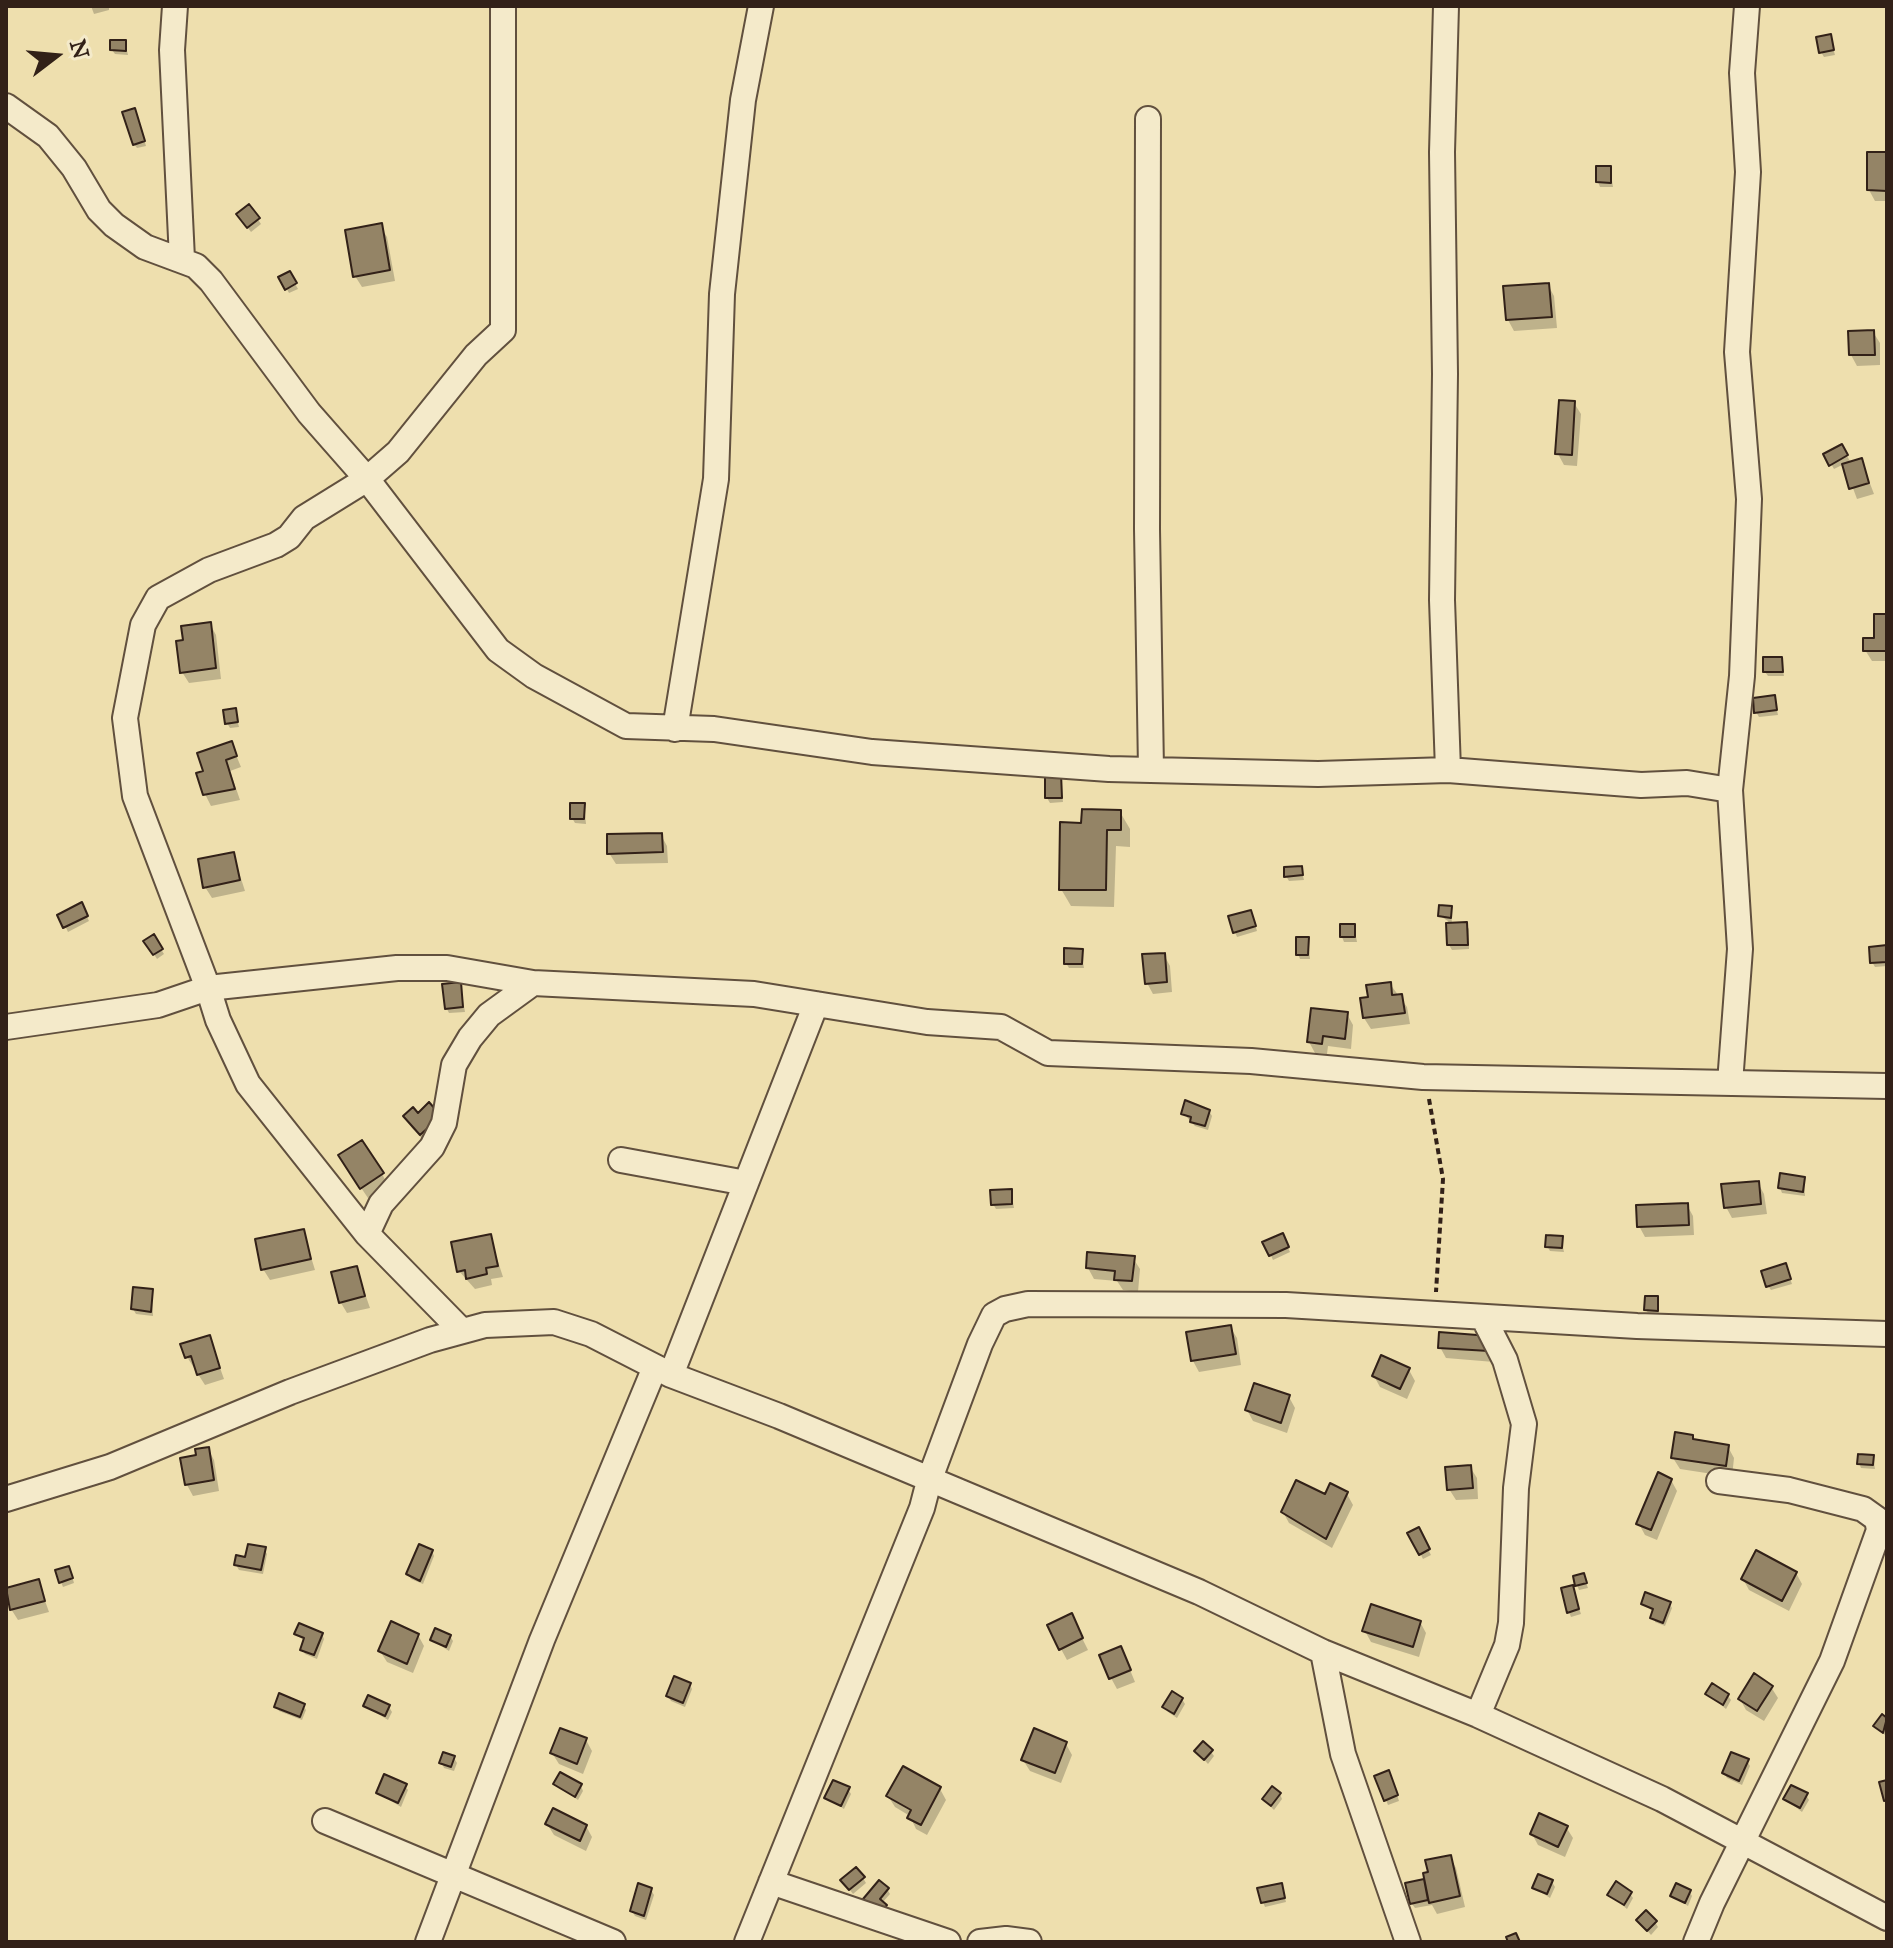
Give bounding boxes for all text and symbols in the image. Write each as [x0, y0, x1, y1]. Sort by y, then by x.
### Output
north arrow [16, 16, 96, 96]
text: N [64, 37, 95, 62]

